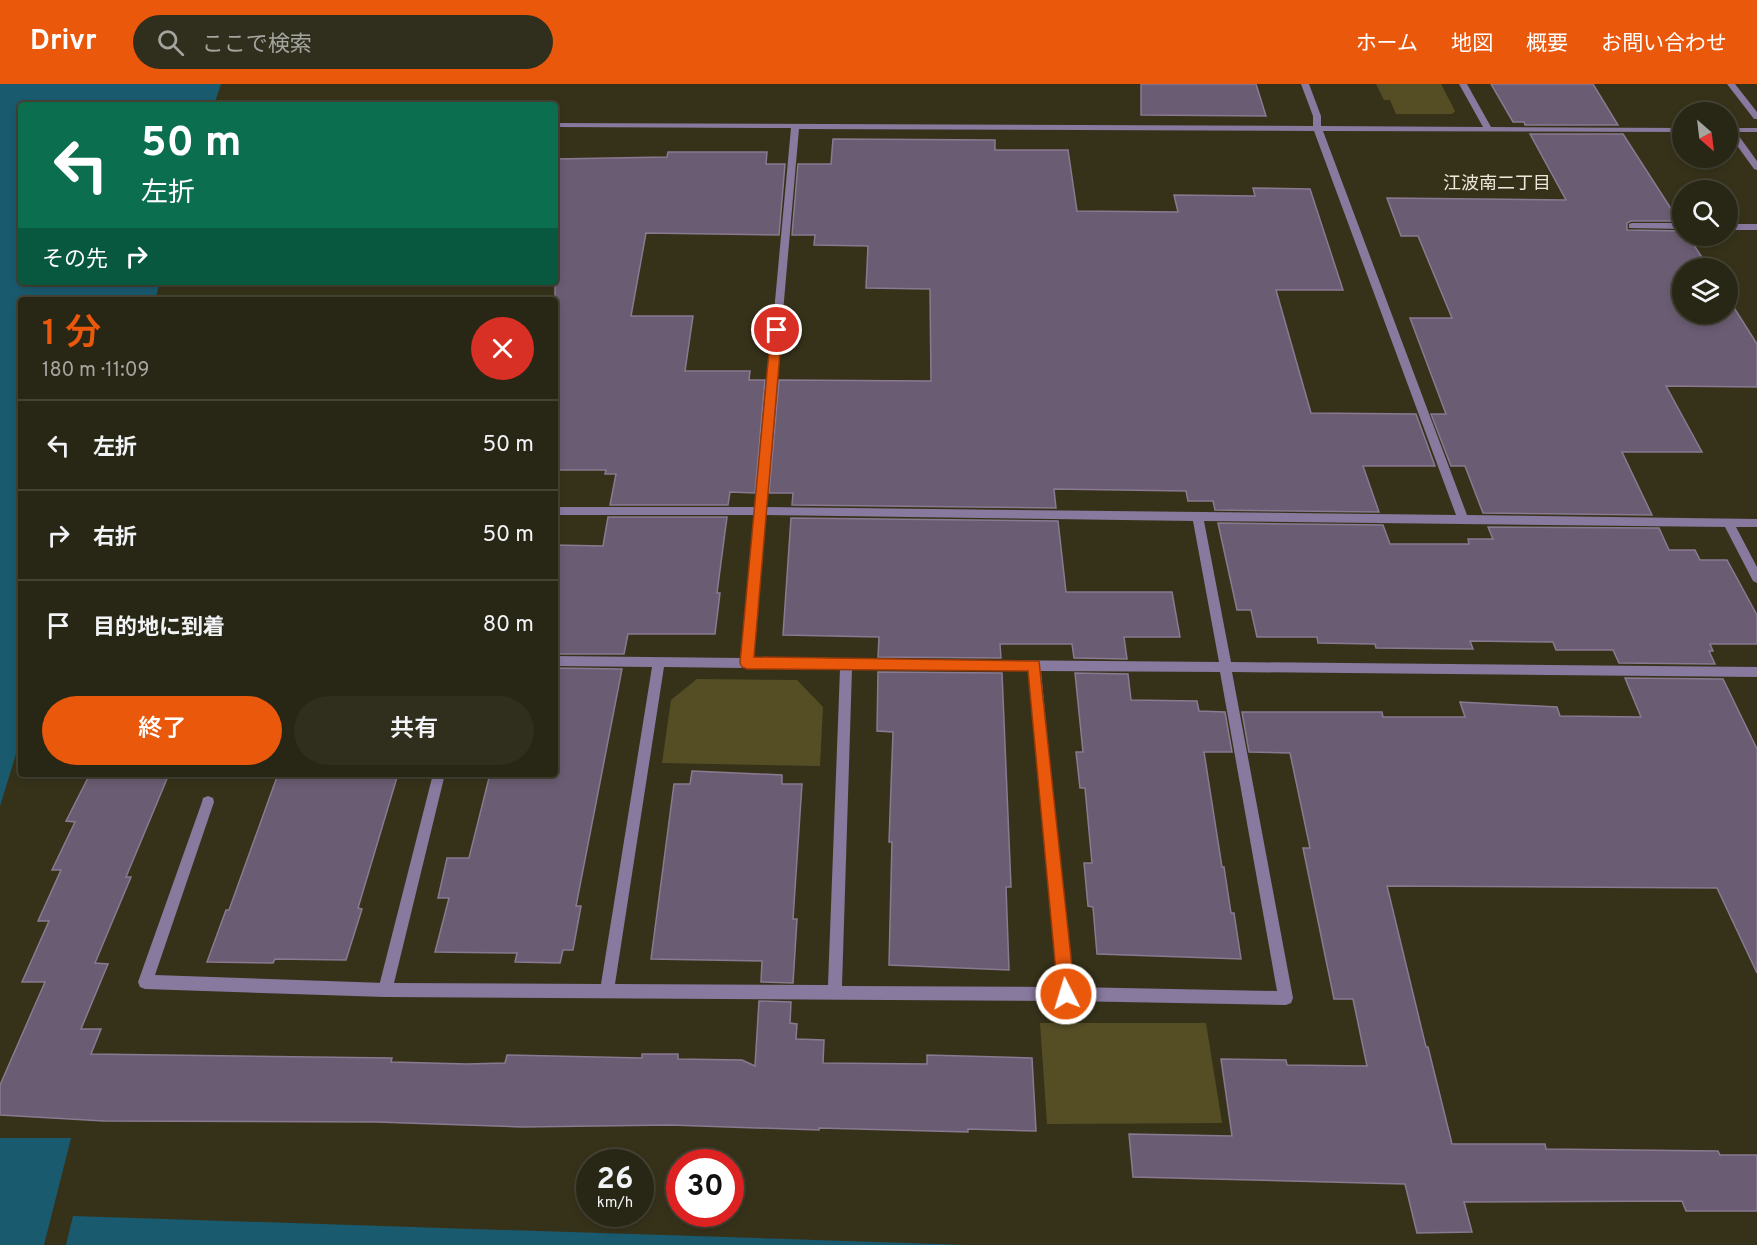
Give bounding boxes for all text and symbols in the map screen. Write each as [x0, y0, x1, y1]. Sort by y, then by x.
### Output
search box [133, 15, 553, 69]
text: Drivr [30, 24, 97, 60]
icon: search [154, 26, 187, 59]
text: ホーム [1356, 31, 1418, 58]
text: 地図 [1451, 31, 1493, 58]
text: 概要 [1526, 31, 1568, 58]
text: お問い合わせ [1601, 31, 1727, 58]
text: ここで検索 [202, 32, 312, 59]
north arrow [1672, 102, 1738, 168]
map controls [1672, 102, 1738, 324]
text: 50 m [141, 118, 242, 171]
icon: left [42, 126, 120, 204]
district label: 江波南二丁目 [1443, 173, 1551, 196]
text: 左折 [141, 177, 195, 211]
button: search [1672, 180, 1738, 246]
icon: right [120, 240, 153, 273]
text: その先 [42, 247, 108, 274]
button: layers [1672, 258, 1738, 324]
pin [751, 304, 802, 355]
text: 1 分 [42, 312, 101, 358]
icon: arrive [760, 313, 793, 346]
button: close [471, 317, 534, 380]
text: 180 m · 11:09 [42, 358, 150, 384]
icon: left [42, 429, 75, 462]
text: 50 m [482, 432, 534, 459]
text: 左折 [93, 435, 137, 462]
icon: right [42, 519, 75, 552]
text: 50 m [482, 522, 534, 549]
text: 右折 [93, 525, 137, 552]
icon: arrive [42, 609, 75, 642]
text: 80 m [483, 612, 534, 639]
text: 目的地に到着 [93, 615, 225, 642]
button: 終了 [42, 696, 282, 765]
button: 共有 [294, 696, 534, 765]
position arrow [1034, 962, 1098, 1026]
speed limit sign: 30 [666, 1149, 744, 1227]
text: 26 [597, 1162, 633, 1199]
text: km/h [597, 1194, 633, 1213]

